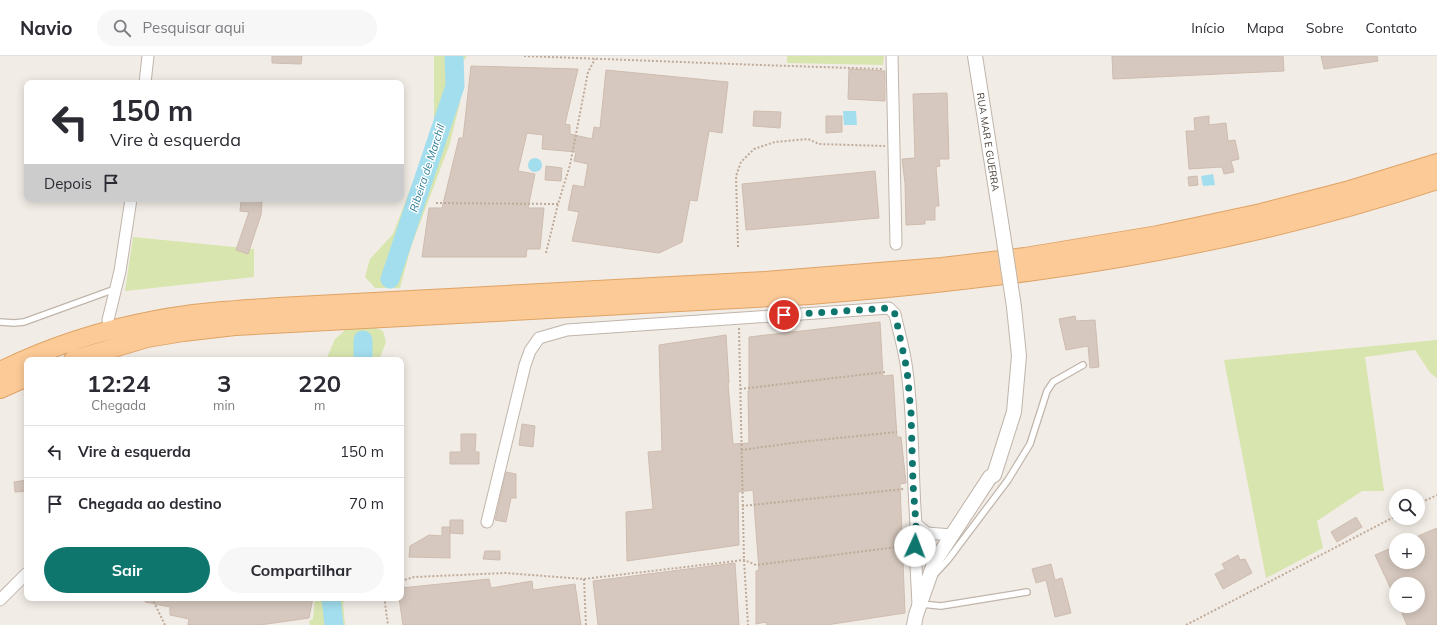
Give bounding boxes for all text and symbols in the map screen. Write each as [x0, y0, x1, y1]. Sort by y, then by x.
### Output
search box [97, 10, 377, 46]
text: Navio [20, 16, 73, 40]
icon: search [111, 17, 133, 39]
text: Pesquisar aqui [143, 18, 245, 37]
text: Início [1191, 19, 1225, 37]
text: Mapa [1247, 19, 1284, 37]
text: Sobre [1306, 19, 1344, 37]
text: Contato [1366, 19, 1417, 37]
street label: RUA MAR E GUERRA [974, 92, 1002, 193]
text: 150 m [110, 93, 193, 128]
icon: left [44, 96, 96, 148]
water label: Ribeira de Marchil [406, 122, 448, 214]
text: Vire à esquerda [110, 128, 241, 151]
icon: arrive [100, 172, 122, 194]
text: Depois [44, 174, 92, 193]
pin [767, 298, 801, 332]
icon: arrive [773, 304, 795, 326]
text: 12:24 [87, 368, 150, 398]
text: 3 [217, 368, 231, 398]
text: 220 [298, 368, 341, 398]
text: Chegada [91, 397, 146, 413]
text: min [213, 397, 235, 413]
text: m [314, 397, 325, 413]
icon: left [44, 441, 66, 463]
text: Vire à esquerda [78, 442, 191, 461]
text: 150 m [340, 442, 384, 461]
map controls [1389, 489, 1425, 613]
button: search [1389, 489, 1425, 525]
icon: arrive [44, 493, 66, 515]
text: Chegada ao destino [78, 494, 222, 513]
text: 70 m [349, 494, 384, 513]
position arrow [894, 525, 936, 567]
button: + [1389, 533, 1425, 569]
button: Sair [44, 547, 210, 593]
button: Compartilhar [218, 547, 384, 593]
button: − [1389, 577, 1425, 613]

